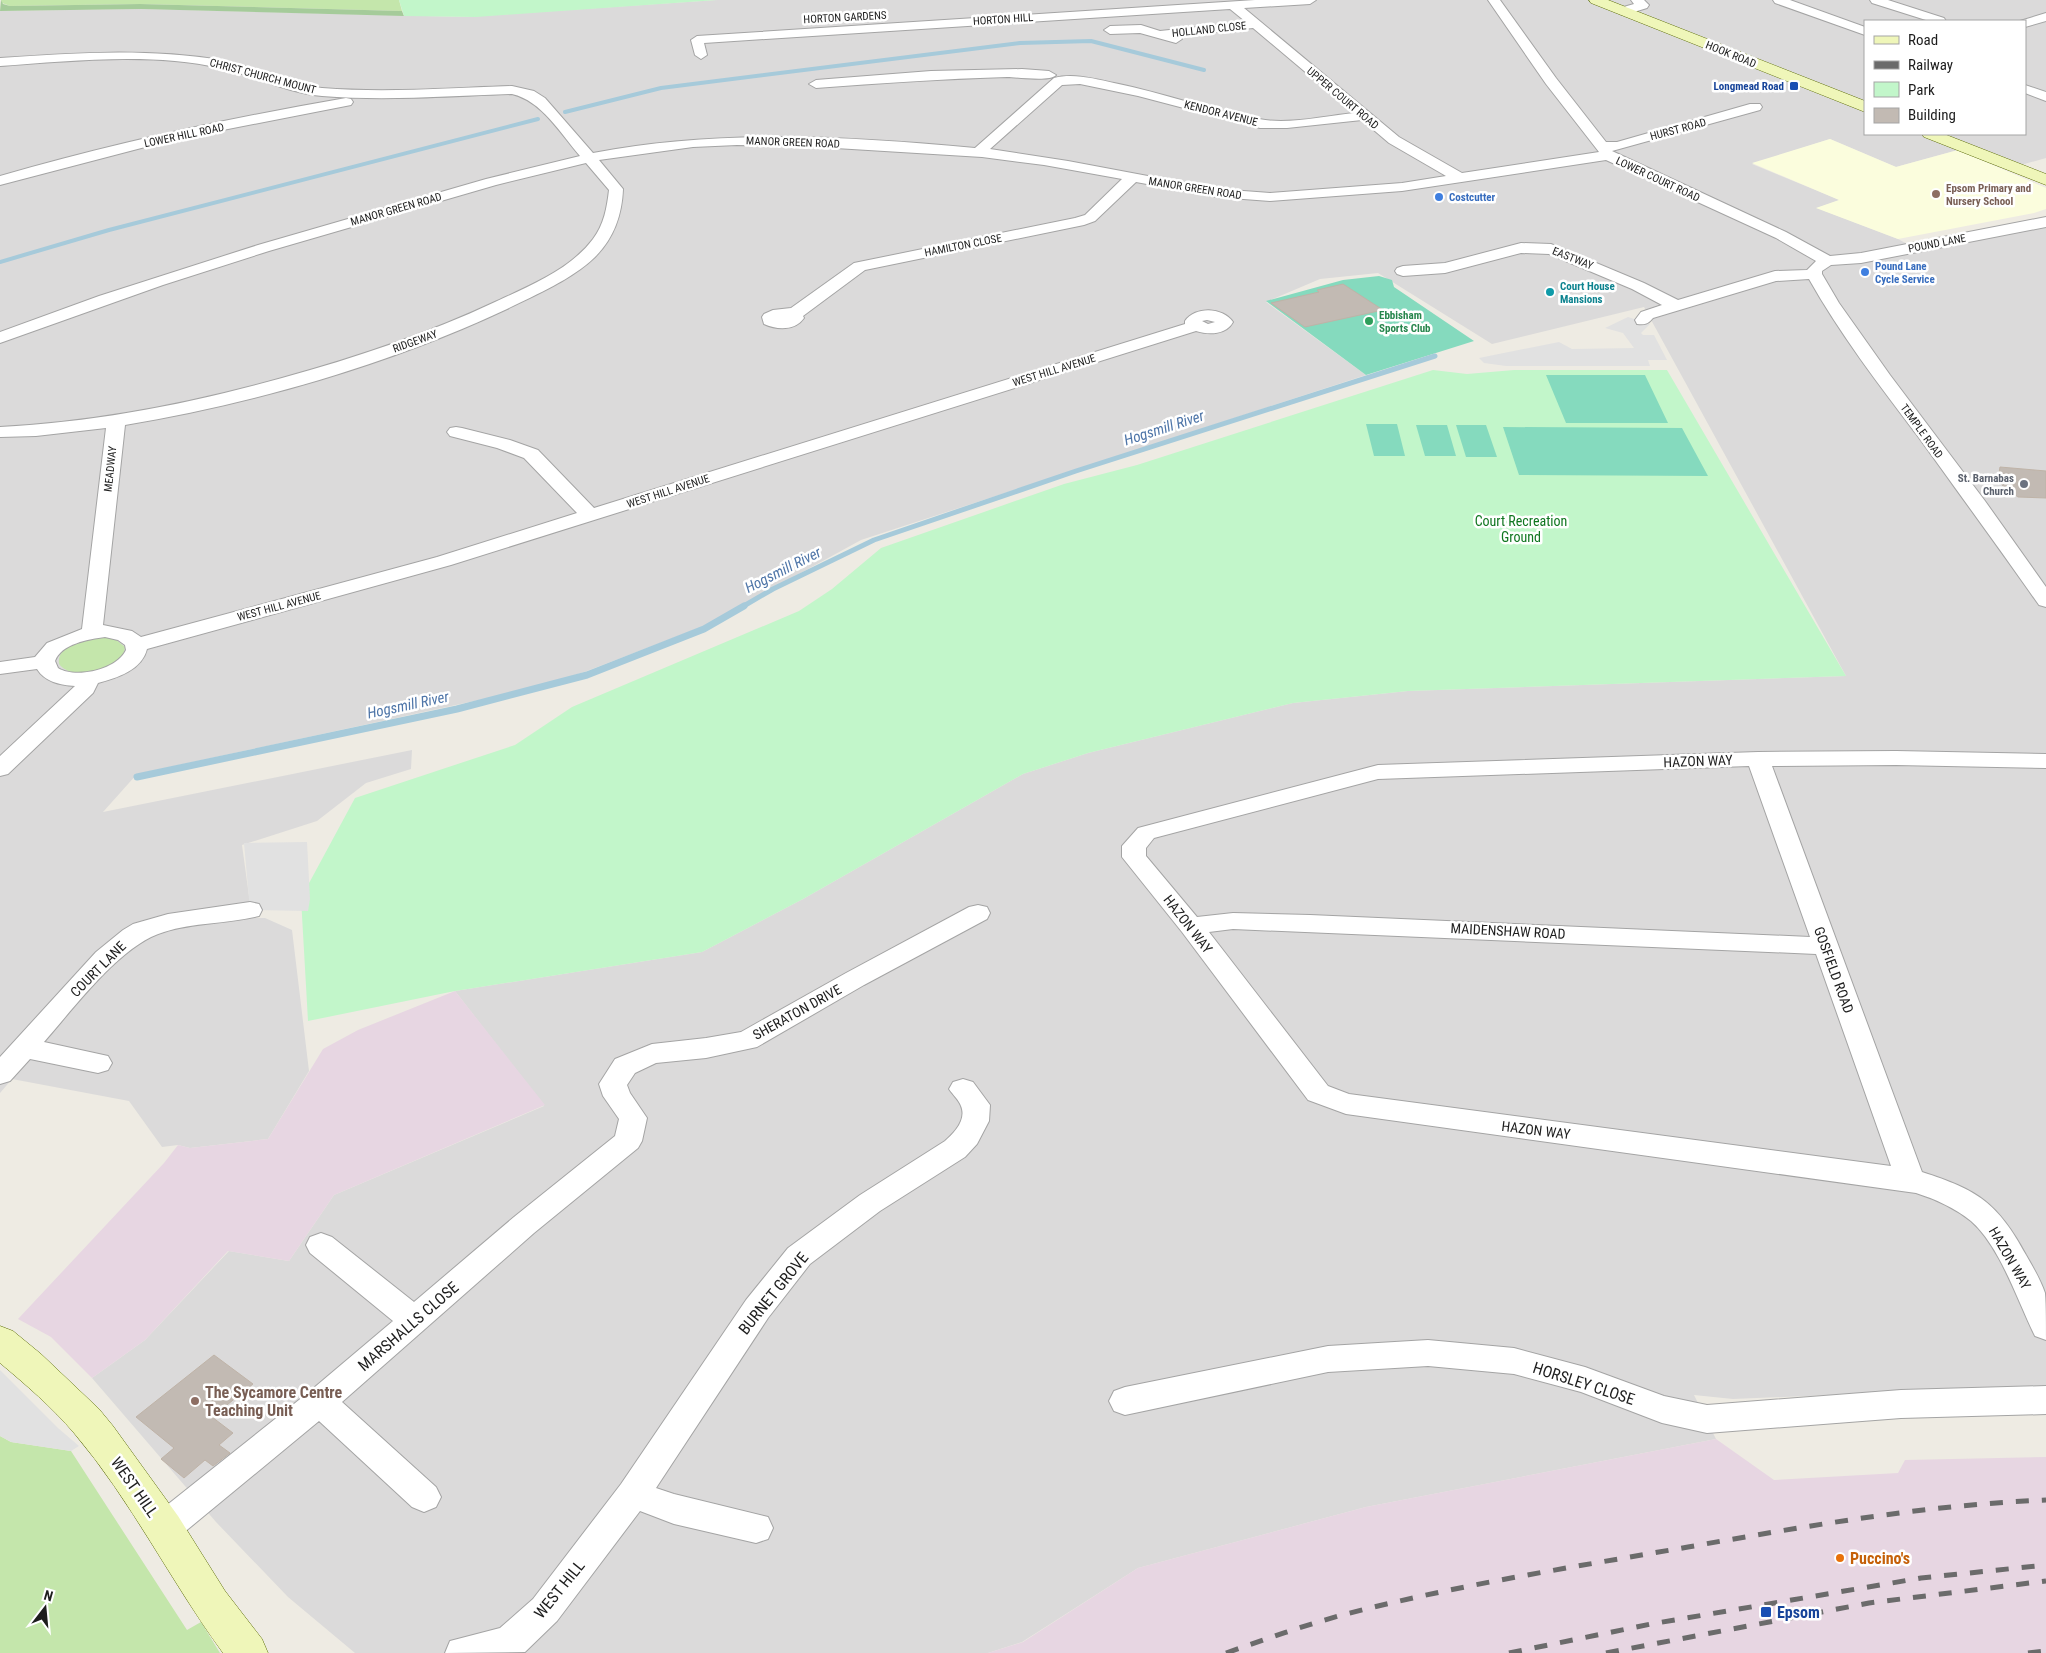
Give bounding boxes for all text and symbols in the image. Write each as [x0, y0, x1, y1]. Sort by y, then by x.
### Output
street label: HORTON GARDENS [803, 9, 887, 26]
street label: HORTON HILL [972, 11, 1034, 28]
street label: HOLLAND CLOSE [1171, 19, 1247, 40]
legend [1864, 20, 2026, 135]
text: Road [1908, 31, 1938, 49]
street label: HOOK ROAD [1704, 38, 1758, 71]
street label: CHRIST CHURCH MOUNT [208, 56, 318, 97]
text: Railway [1908, 56, 1953, 74]
street label: UPPER COURT ROAD [1304, 65, 1381, 132]
place label: Longmead Road [1714, 80, 1784, 93]
marker: Longmead Road [1788, 80, 1800, 92]
text: Park [1908, 81, 1935, 99]
street label: KENDOR AVENUE [1183, 98, 1260, 129]
text: Building [1908, 106, 1956, 124]
street label: HURST ROAD [1649, 116, 1708, 143]
street label: LOWER HILL ROAD [143, 121, 225, 150]
street label: MANOR GREEN ROAD [746, 134, 840, 151]
street label: LOWER COURT ROAD [1614, 154, 1702, 205]
street label: MANOR GREEN ROAD [1147, 175, 1242, 202]
place label: Epsom Primary and Nursery School [1946, 182, 2031, 208]
marker: Epsom Primary and Nursery School [1930, 188, 1942, 200]
street label: MANOR GREEN ROAD [349, 190, 443, 229]
marker: Costcutter [1433, 191, 1445, 203]
place label: Costcutter [1449, 191, 1496, 204]
street label: POUND LANE [1907, 231, 1968, 255]
street label: HAMILTON CLOSE [923, 232, 1003, 259]
street label: EASTWAY [1550, 244, 1595, 273]
place label: Pound Lane Cycle Service [1875, 260, 1935, 286]
marker: Pound Lane Cycle Service [1859, 266, 1871, 278]
place label: Court House Mansions [1560, 280, 1615, 306]
marker: Court House Mansions [1544, 286, 1556, 298]
place label: Ebbisham Sports Club [1379, 309, 1431, 335]
marker: Ebbisham Sports Club [1363, 315, 1375, 327]
street label: RIDGEWAY [391, 327, 439, 356]
street label: WEST HILL AVENUE [1011, 352, 1098, 389]
street label: TEMPLE ROAD [1898, 402, 1946, 461]
water label: Hogsmill River [1122, 406, 1207, 449]
street label: MEADWAY [102, 445, 119, 493]
street label: WEST HILL AVENUE [625, 472, 712, 511]
place label: St. Barnabas Church [1958, 472, 2014, 498]
marker: St. Barnabas Church [2018, 478, 2030, 490]
park label: Court Recreation Ground [1475, 513, 1567, 545]
water label: Hogsmill River [742, 543, 825, 597]
street label: WEST HILL AVENUE [236, 589, 323, 624]
water label: Hogsmill River [366, 687, 451, 722]
street label: HAZON WAY [1663, 752, 1734, 770]
street label: HAZON WAY [1160, 892, 1216, 957]
street label: MAIDENSHAW ROAD [1450, 920, 1566, 942]
street label: GOSFIELD ROAD [1811, 925, 1857, 1015]
street label: COURT LANE [67, 938, 129, 1000]
street label: SHERATON DRIVE [750, 981, 844, 1043]
street label: HAZON WAY [1501, 1118, 1572, 1142]
street label: HAZON WAY [1986, 1224, 2035, 1293]
street label: BURNET GROVE [734, 1248, 812, 1338]
street label: MARSHALLS CLOSE [354, 1278, 462, 1375]
street label: HORSLEY CLOSE [1531, 1358, 1637, 1409]
place label: The Sycamore Centre Teaching Unit [205, 1383, 342, 1420]
marker: The Sycamore Centre Teaching Unit [189, 1395, 201, 1407]
street label: WEST HILL [107, 1453, 162, 1521]
place label: Puccino's [1850, 1549, 1910, 1568]
marker: Puccino's [1834, 1552, 1846, 1564]
street label: WEST HILL [530, 1556, 589, 1622]
north arrow [20, 1583, 70, 1633]
text: N [42, 1587, 55, 1604]
place label: Epsom [1777, 1603, 1820, 1622]
marker: Epsom [1759, 1605, 1773, 1619]

